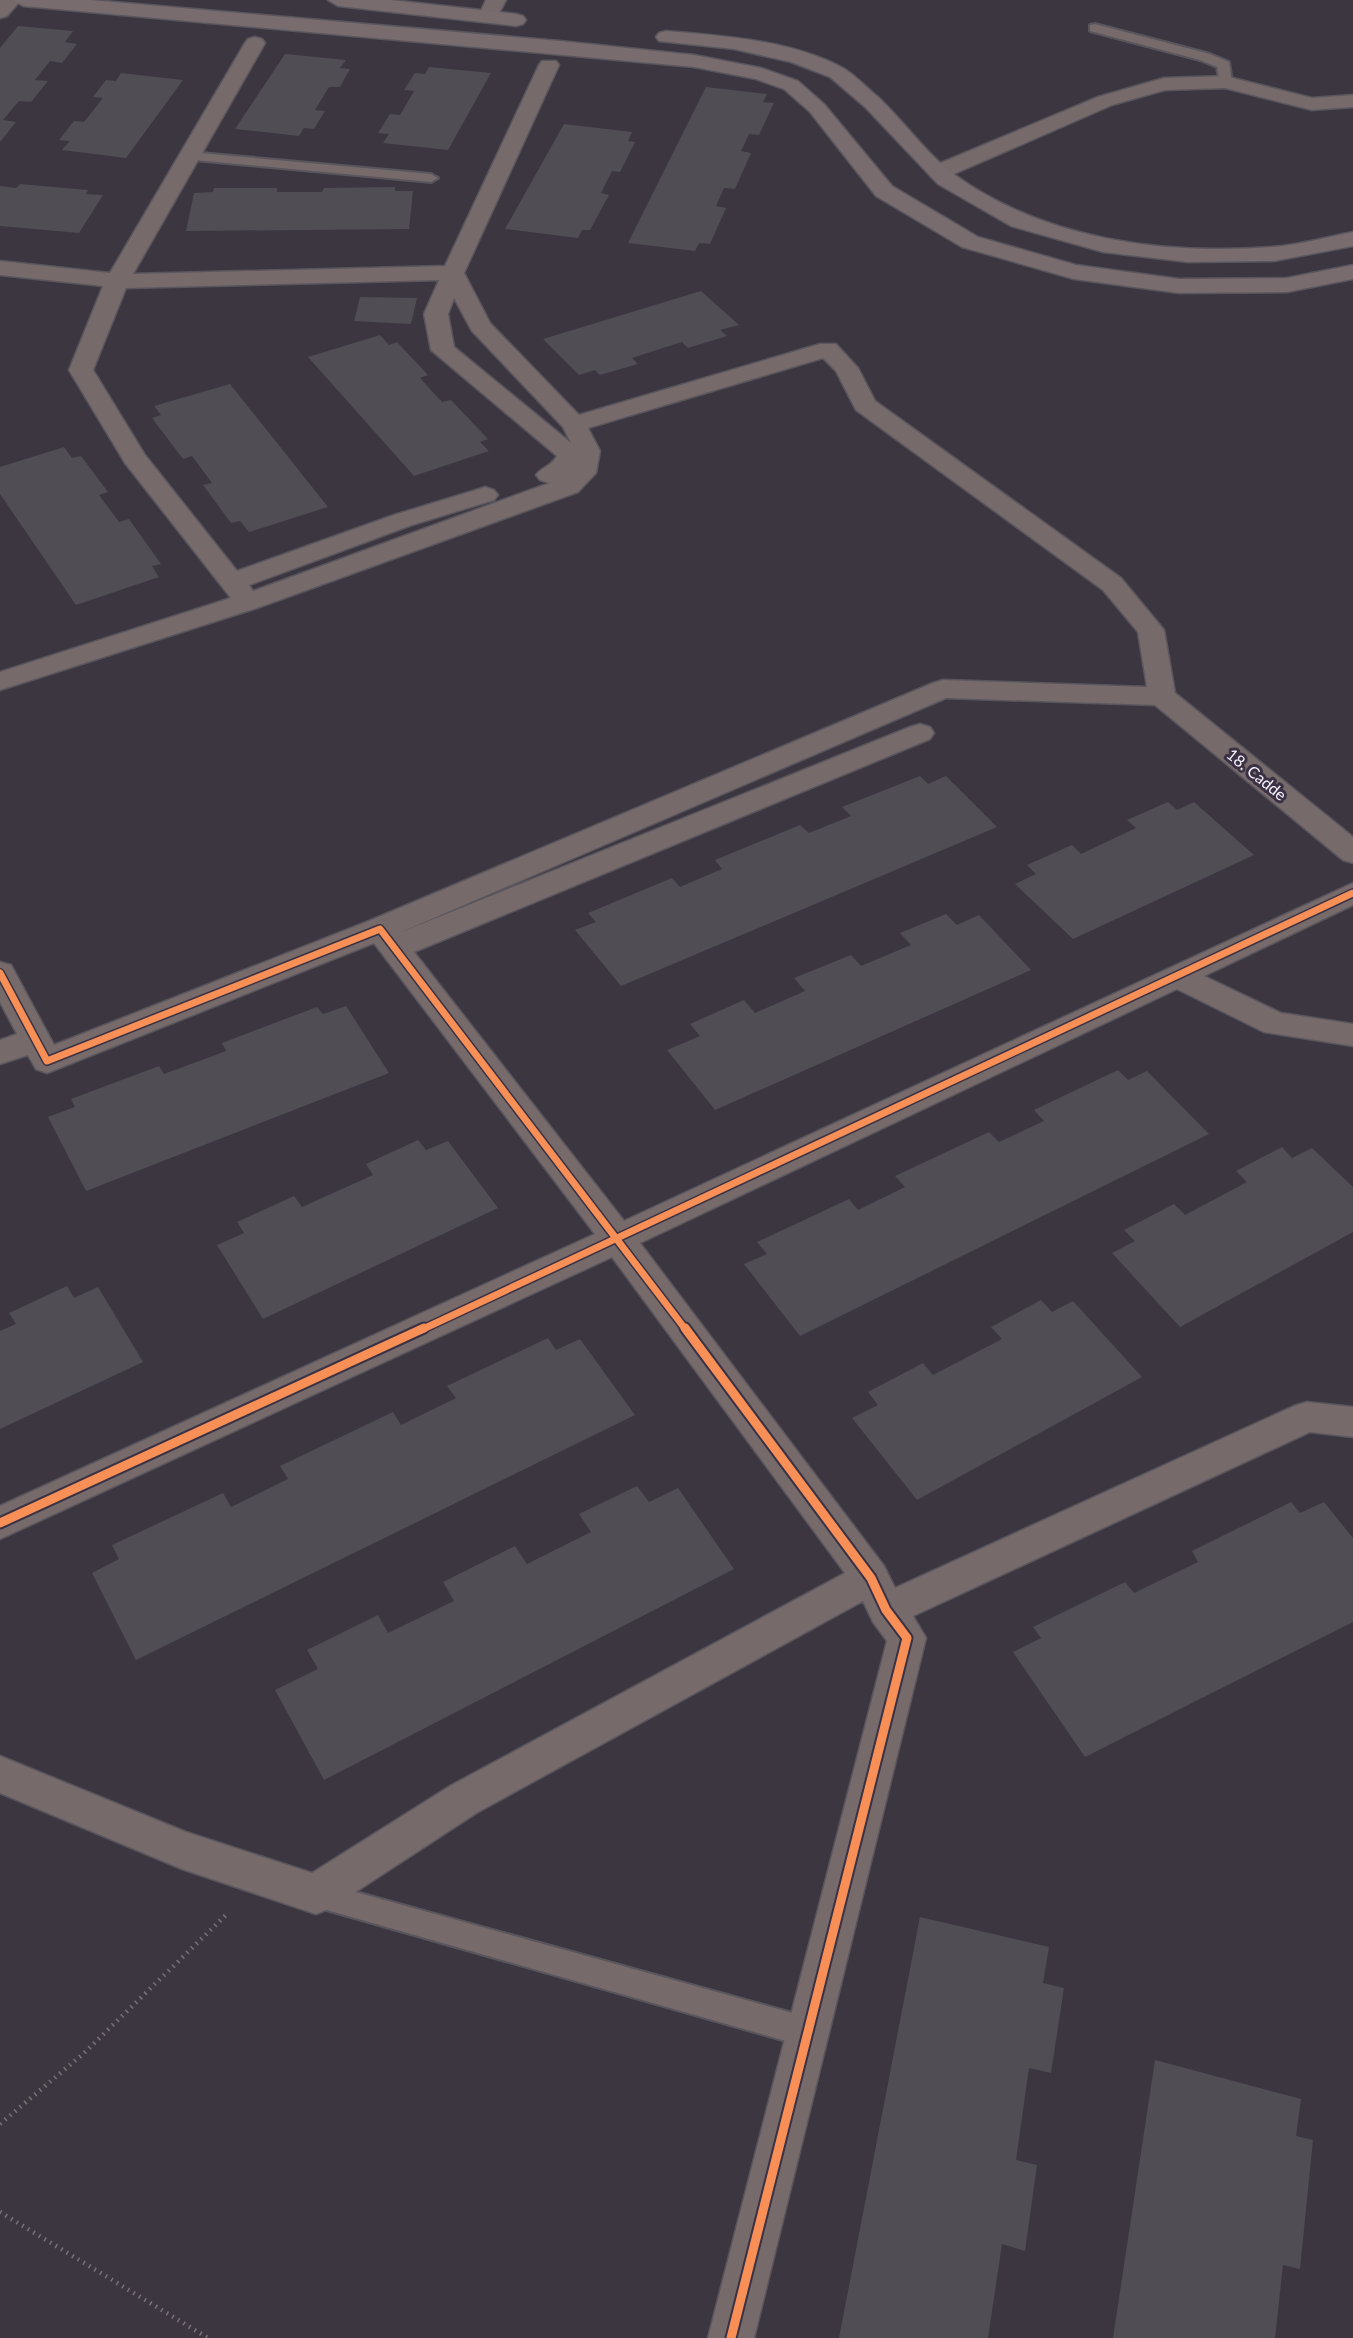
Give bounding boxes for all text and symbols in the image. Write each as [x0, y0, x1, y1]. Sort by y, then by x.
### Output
street label: 18. Cadde [1223, 744, 1291, 804]

